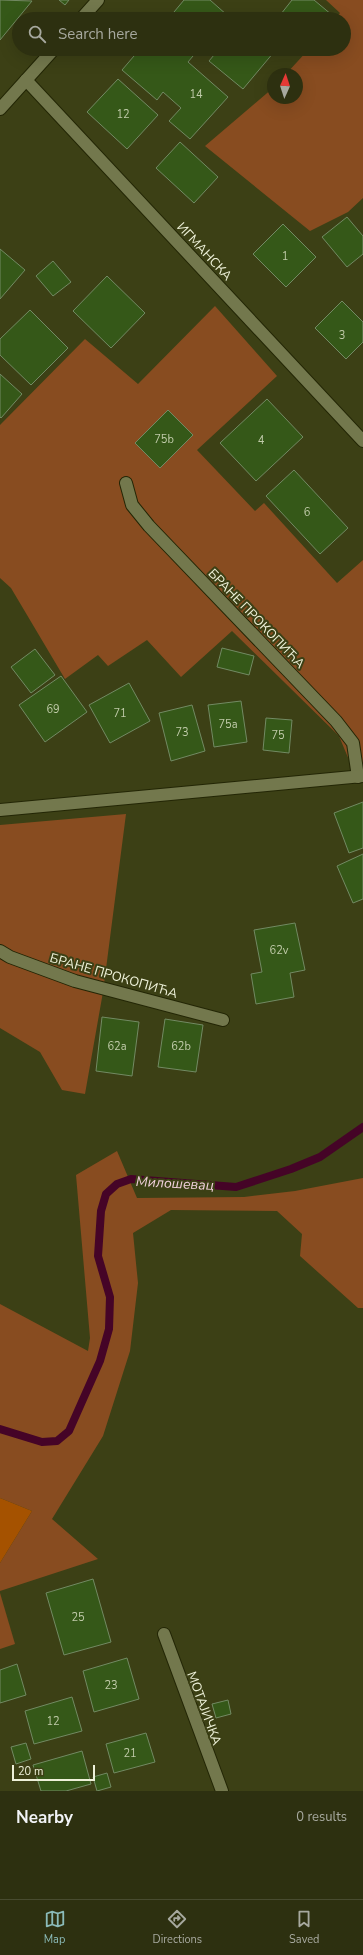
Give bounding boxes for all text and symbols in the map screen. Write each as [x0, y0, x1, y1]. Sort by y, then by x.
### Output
search box [12, 12, 351, 56]
icon: search [26, 23, 48, 45]
text: Search here [58, 24, 138, 44]
north arrow [267, 68, 303, 104]
house number: 14 [189, 87, 203, 102]
house number: 12 [116, 107, 130, 122]
street label: ИГМАНСКА [173, 219, 236, 285]
house number: 1 [282, 249, 288, 264]
house number: 3 [339, 328, 345, 343]
house number: 75b [154, 432, 174, 447]
house number: 4 [258, 433, 265, 448]
house number: 6 [304, 505, 311, 520]
street label: БРАНЕ ПРОКОПИЋА [204, 565, 309, 673]
house number: 69 [46, 702, 60, 717]
house number: 71 [113, 706, 127, 721]
house number: 75a [218, 717, 238, 732]
house number: 73 [175, 725, 189, 740]
house number: 75 [271, 728, 285, 743]
house number: 62v [270, 943, 289, 958]
street label: БРАНЕ ПРОКОПИЋА [48, 949, 180, 1003]
house number: 62a [107, 1039, 127, 1054]
house number: 62b [171, 1039, 191, 1054]
water label: Милошевац [135, 1172, 215, 1195]
house number: 25 [71, 1610, 85, 1625]
street label: МОТАЈИЧКА [182, 1669, 226, 1748]
house number: 23 [104, 1678, 118, 1693]
house number: 12 [46, 1714, 60, 1729]
house number: 21 [123, 1746, 137, 1761]
scale bar [12, 1763, 95, 1782]
text: 20 m [18, 1764, 43, 1779]
text: Nearby [16, 1806, 73, 1829]
text: 0 results [296, 1808, 347, 1826]
tab: Map [44, 1908, 66, 1947]
tab: Directions [153, 1908, 202, 1947]
tab: Saved [289, 1908, 319, 1947]

